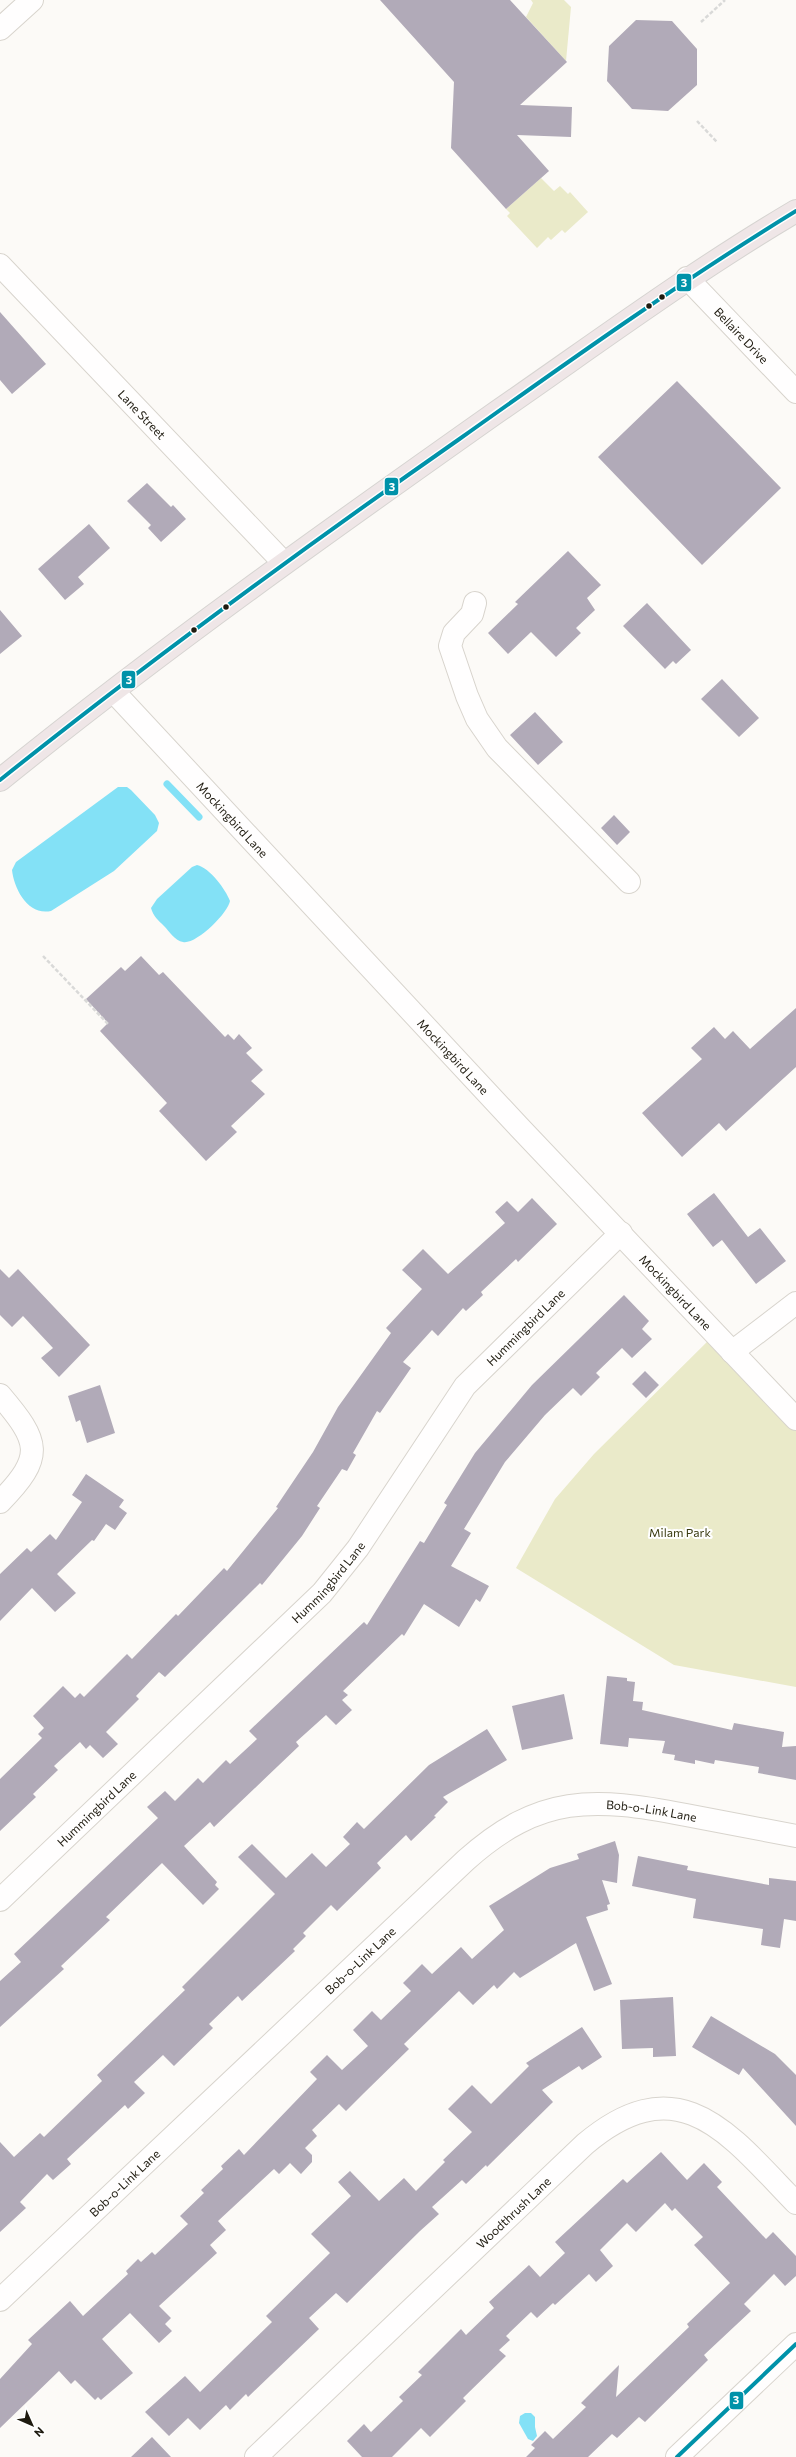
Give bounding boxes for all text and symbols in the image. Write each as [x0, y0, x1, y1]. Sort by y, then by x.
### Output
line badge: 3 [676, 273, 692, 292]
text: 3 [681, 276, 687, 289]
unlabelled marker [657, 292, 667, 302]
unlabelled marker [644, 301, 654, 311]
street label: Bellaire Drive [712, 304, 771, 366]
street label: Lane Street [115, 387, 169, 442]
line badge: 3 [384, 477, 399, 496]
text: 3 [389, 480, 395, 493]
unlabelled marker [221, 602, 231, 612]
unlabelled marker [189, 625, 199, 635]
line badge: 3 [121, 670, 136, 689]
text: 3 [126, 673, 132, 686]
street label: Mockingbird Lane [194, 779, 271, 860]
street label: Mockingbird Lane [415, 1016, 492, 1097]
street label: Mockingbird Lane [637, 1252, 714, 1333]
street label: Hummingbird Lane [483, 1286, 567, 1368]
park label: Milam Park [649, 1525, 711, 1539]
street label: Hummingbird Lane [288, 1539, 367, 1625]
street label: Hummingbird Lane [54, 1767, 139, 1849]
street label: Bob-o-Link Lane [606, 1797, 698, 1824]
street label: Bob-o-Link Lane [322, 1924, 398, 1997]
street label: Bob-o-Link Lane [86, 2146, 162, 2219]
street label: Woodthrush Lane [473, 2174, 553, 2251]
line badge: 3 [729, 2391, 744, 2410]
text: 3 [733, 2393, 739, 2406]
north arrow [12, 2405, 52, 2445]
text: N [32, 2425, 47, 2440]

